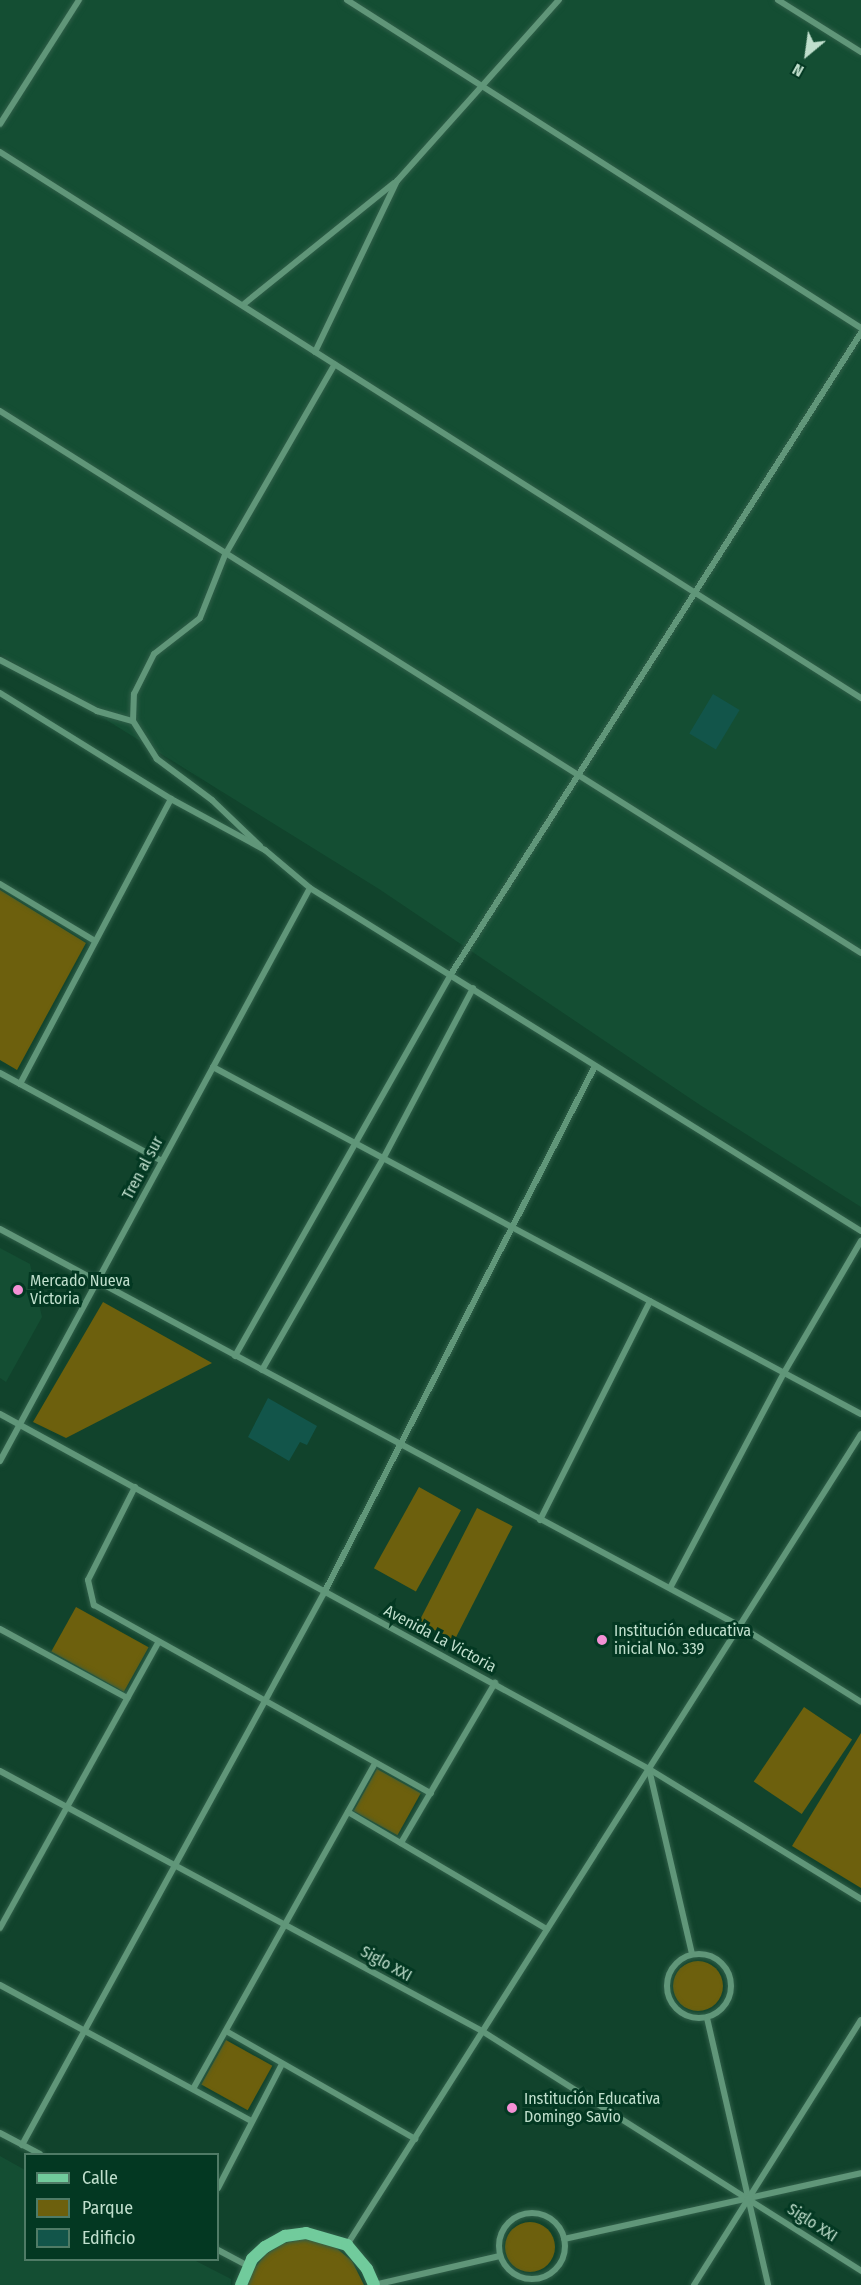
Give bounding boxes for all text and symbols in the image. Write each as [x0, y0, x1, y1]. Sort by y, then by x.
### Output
north arrow [777, 24, 837, 84]
text: N [789, 60, 807, 81]
street label: Tren al sur [118, 1133, 168, 1203]
place label: Mercado Nueva Victoria [30, 1271, 130, 1309]
marker: Mercado Nueva Victoria [11, 1283, 25, 1297]
street label: Avenida La Victoria [381, 1601, 499, 1677]
place label: Institución educativa inicial No. 339 [614, 1621, 751, 1659]
marker: Institución educativa inicial No. 339 [595, 1633, 609, 1647]
street label: Siglo XXI [357, 1942, 415, 1986]
place label: Institución Educativa Domingo Savio [524, 2089, 660, 2127]
marker: Institución Educativa Domingo Savio [505, 2101, 519, 2115]
legend [24, 2153, 219, 2261]
text: Calle [82, 2167, 118, 2189]
text: Parque [82, 2197, 133, 2219]
street label: Siglo XXI [783, 2200, 841, 2246]
text: Edificio [82, 2227, 135, 2249]

